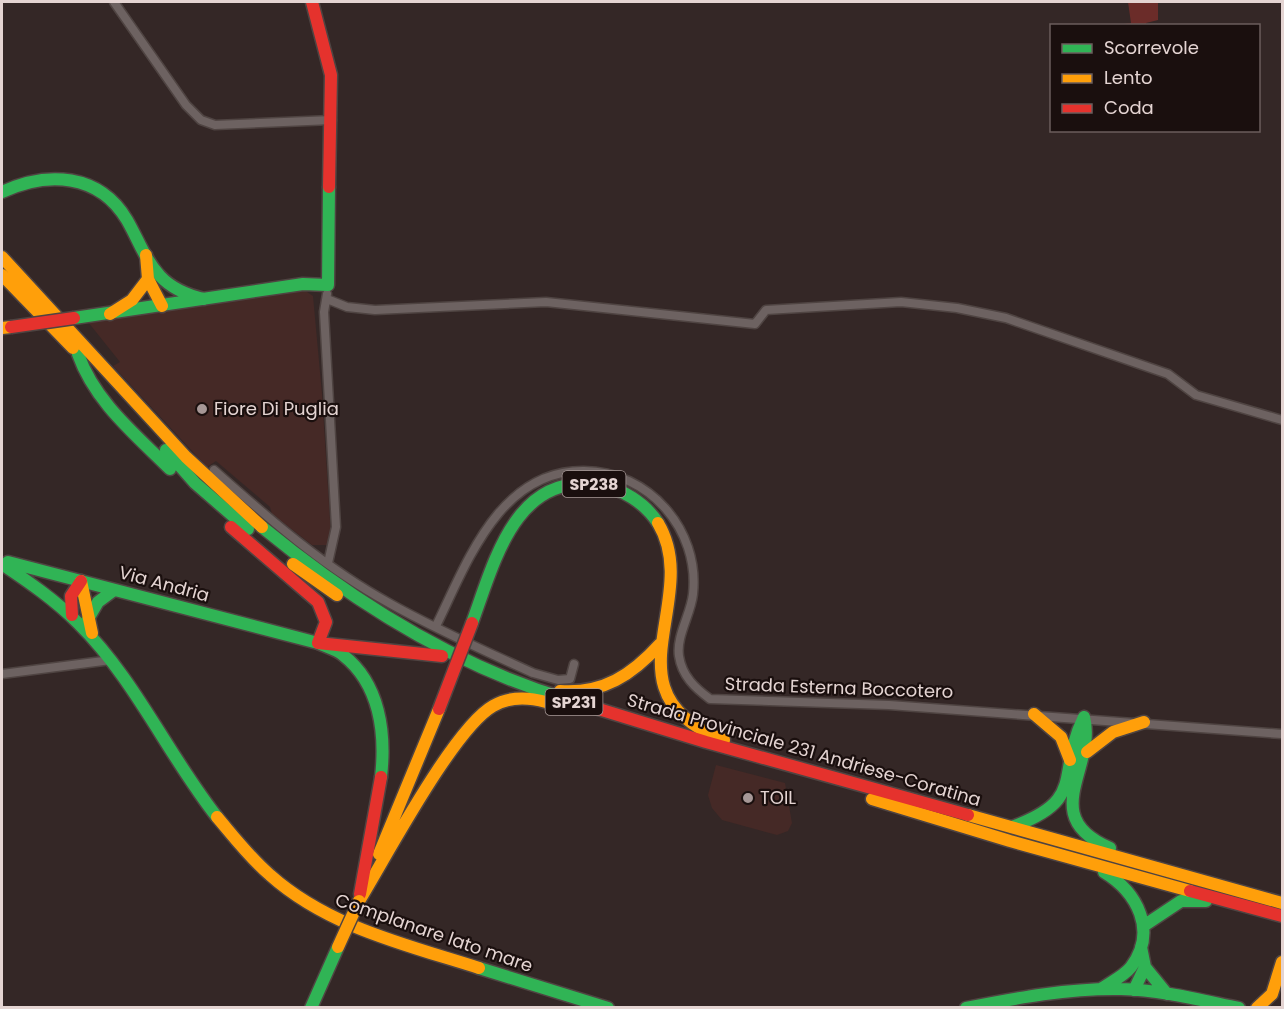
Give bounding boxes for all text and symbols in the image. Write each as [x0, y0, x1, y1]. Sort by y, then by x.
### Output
legend [1050, 24, 1260, 132]
text: Scorrevole [1104, 35, 1199, 60]
text: Lento [1104, 65, 1153, 90]
text: Coda [1104, 95, 1154, 120]
place label: Fiore Di Puglia [214, 396, 339, 421]
marker: Fiore Di Puglia [195, 402, 209, 416]
road number: SP238 [562, 471, 626, 497]
street label: Via Andria [116, 559, 212, 608]
street label: Strada Esterna Boccotero [724, 671, 954, 704]
street label: Strada Provinciale 231 Andriese-Coratina [624, 687, 984, 812]
road number: SP231 [546, 689, 602, 715]
place label: TOIL [760, 785, 796, 810]
marker: TOIL [741, 791, 755, 805]
street label: Complanare lato mare [332, 887, 536, 978]

